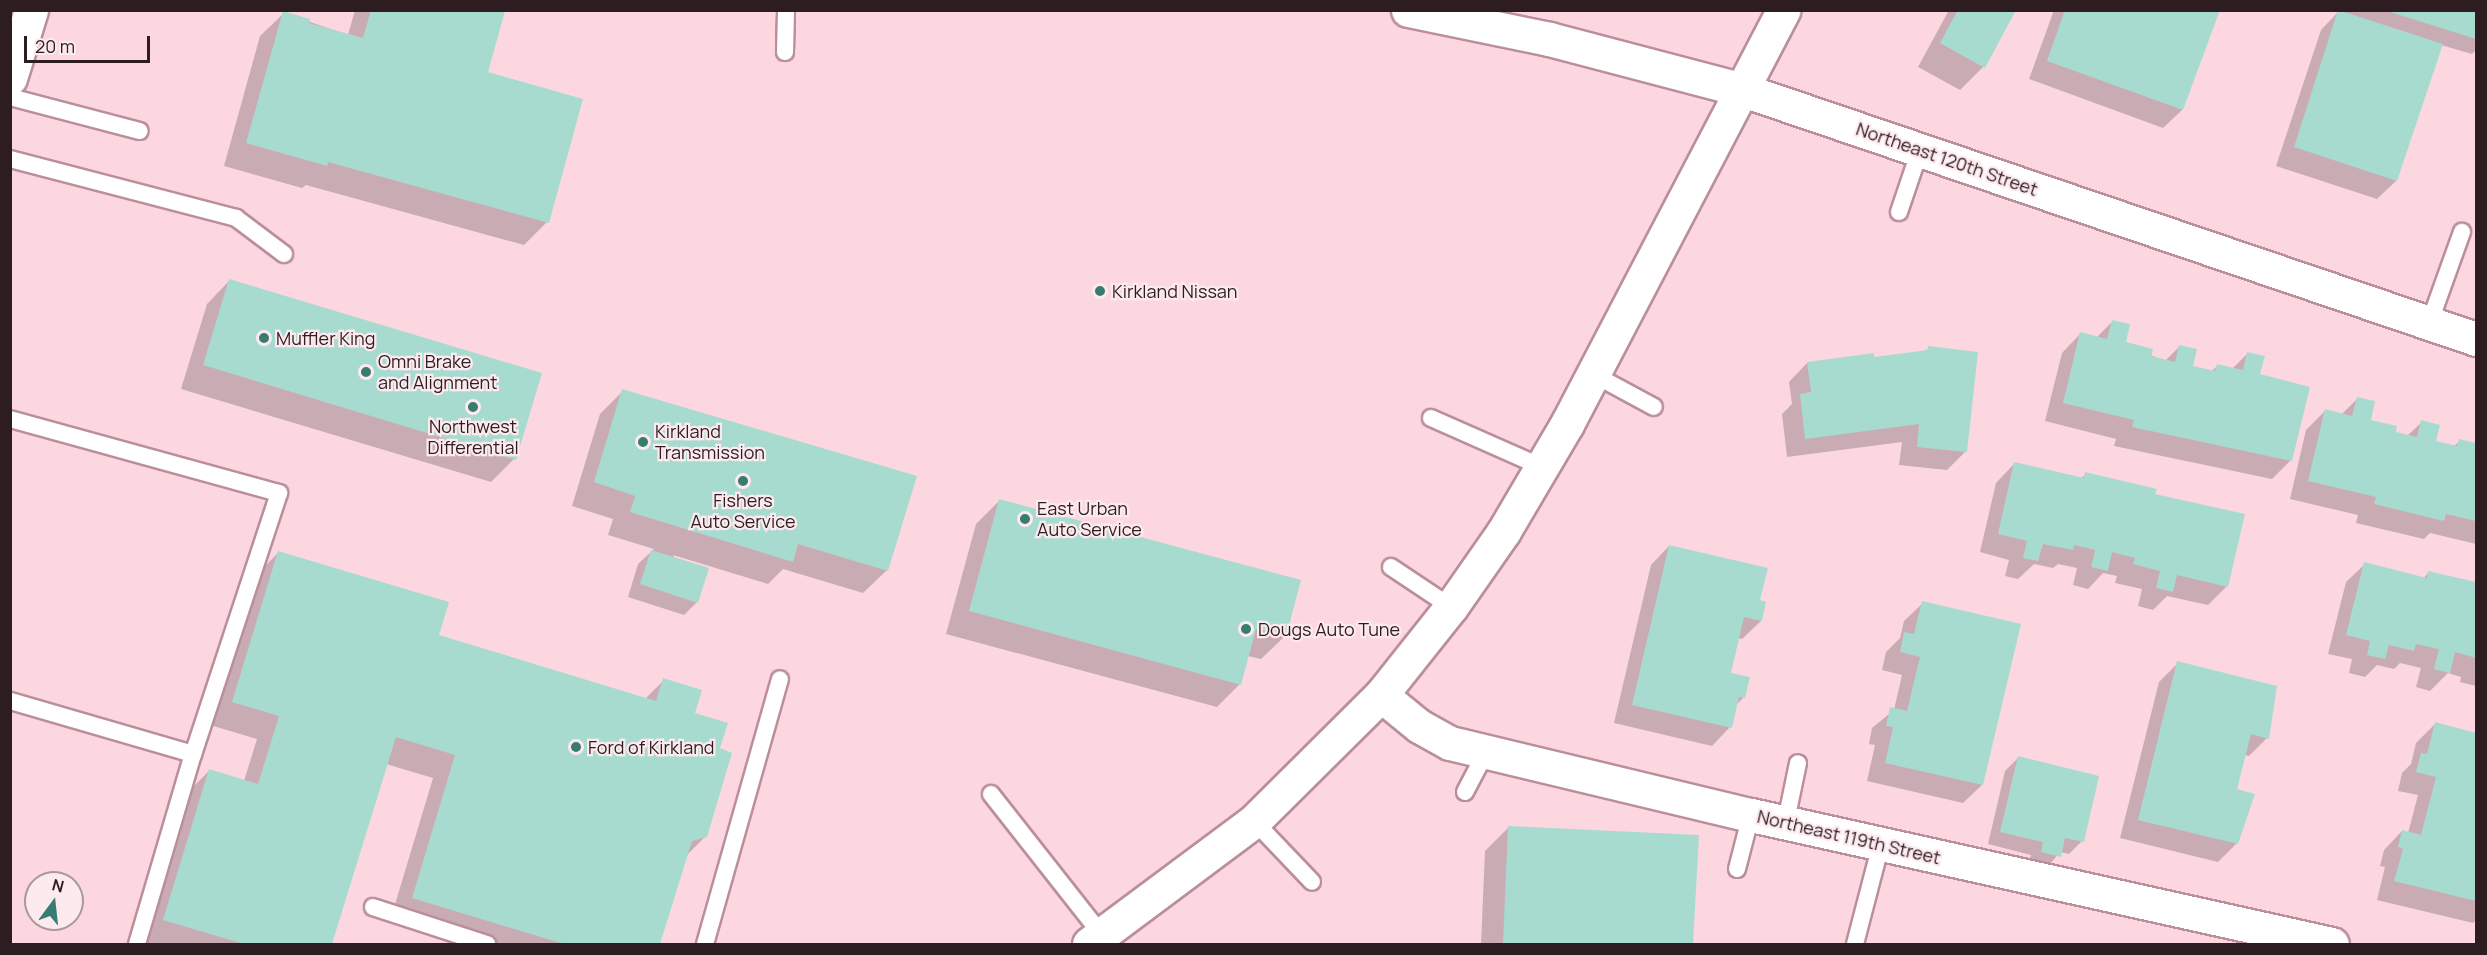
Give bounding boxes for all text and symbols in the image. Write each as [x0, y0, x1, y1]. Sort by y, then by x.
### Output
scale bar [27, 24, 153, 62]
text: 20 m [35, 34, 75, 58]
street label: Northeast 120th Street [1853, 118, 2041, 200]
place label: Kirkland Nissan [1112, 280, 1238, 302]
marker: Kirkland Nissan [1093, 284, 1107, 298]
place label: Muffler King [276, 327, 375, 349]
marker: Muffler King [257, 331, 271, 345]
place label: Omni Brake and Alignment [378, 351, 497, 394]
marker: Omni Brake and Alignment [359, 365, 373, 379]
marker: Northwest Differential [466, 400, 480, 414]
place label: Northwest Differential [427, 416, 519, 458]
place label: Kirkland Transmission [655, 421, 765, 464]
marker: Kirkland Transmission [636, 435, 650, 449]
marker: Fishers Auto Service [736, 474, 750, 488]
place label: Fishers Auto Service [691, 490, 795, 532]
place label: East Urban Auto Service [1037, 498, 1142, 540]
marker: East Urban Auto Service [1018, 512, 1032, 526]
place label: Dougs Auto Tune [1258, 618, 1400, 640]
marker: Dougs Auto Tune [1239, 622, 1253, 636]
place label: Ford of Kirkland [588, 736, 714, 758]
marker: Ford of Kirkland [569, 740, 583, 754]
street label: Northeast 119th Street [1755, 805, 1943, 869]
north arrow [24, 871, 84, 931]
text: N [50, 873, 67, 898]

